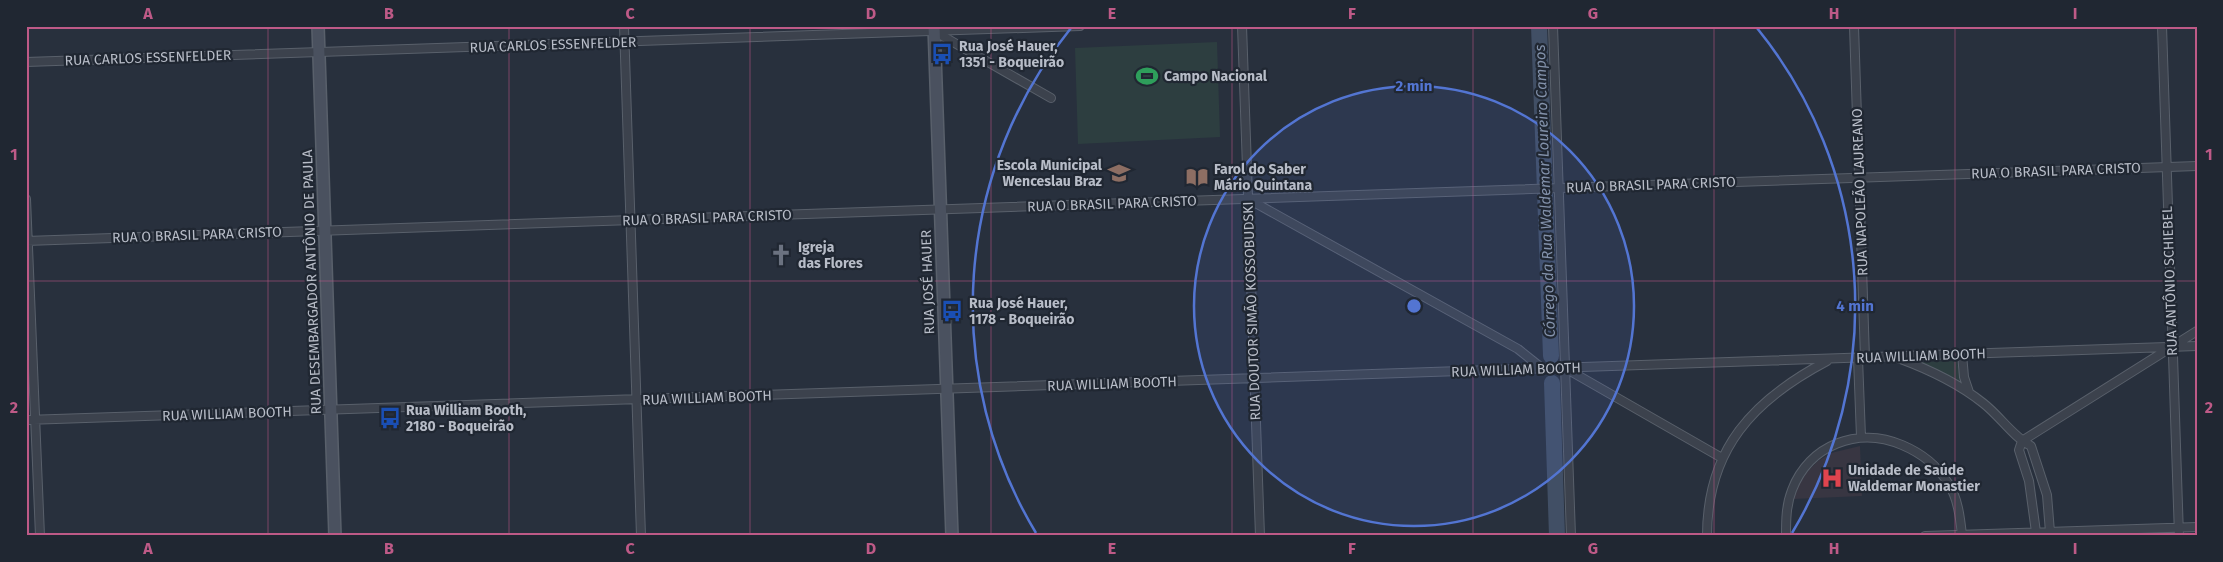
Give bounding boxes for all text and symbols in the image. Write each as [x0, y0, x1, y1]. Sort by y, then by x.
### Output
text: A [142, 4, 153, 23]
text: B [384, 4, 394, 23]
text: C [625, 4, 635, 23]
text: D [866, 4, 876, 23]
text: E [1108, 4, 1116, 23]
text: F [1348, 4, 1356, 23]
text: G [1588, 4, 1598, 23]
text: H [1829, 4, 1839, 23]
text: I [2073, 4, 2077, 23]
street label: RUA CARLOS ESSENFELDER [469, 34, 637, 56]
place label: Rua José Hauer, 1351 - Boqueirão [959, 38, 1064, 71]
bus stop icon: Rua José Hauer, 1351 - Boqueirão [929, 41, 955, 67]
water label: Córrego da Rua Waldemar Loureiro Campos [1531, 44, 1559, 338]
street label: RUA CARLOS ESSENFELDER [64, 47, 232, 69]
sports icon: Campo Nacional [1134, 63, 1160, 89]
place label: Campo Nacional [1164, 68, 1268, 85]
text: 2 min [1396, 77, 1432, 95]
street label: RUA NAPOLEÃO LAUREANO [1849, 108, 1871, 276]
text: 1 [10, 145, 18, 164]
text: 1 [2205, 145, 2213, 164]
street label: RUA DESEMBARGADOR ANTÔNIO DE PAULA [298, 149, 325, 415]
place label: Escola Municipal Wenceslau Braz [997, 157, 1103, 190]
school or university icon: Escola Municipal Wenceslau Braz [1106, 160, 1132, 186]
street label: RUA O BRASIL PARA CRISTO [1971, 160, 2141, 182]
place label: Farol do Saber Mário Quintana [1214, 161, 1312, 194]
library icon: Farol do Saber Mário Quintana [1184, 164, 1210, 190]
street label: RUA O BRASIL PARA CRISTO [1566, 174, 1736, 196]
street label: RUA O BRASIL PARA CRISTO [1027, 193, 1197, 215]
street label: RUA DOUTOR SIMÃO KOSSOBUDSKI [1240, 201, 1264, 421]
street label: RUA ANTÔNIO SCHIEBEL [2158, 206, 2181, 356]
street label: RUA O BRASIL PARA CRISTO [622, 207, 792, 229]
street label: RUA O BRASIL PARA CRISTO [112, 224, 282, 246]
street label: RUA JOSÉ HAUER [917, 229, 938, 335]
place label: Igreja das Flores [798, 239, 863, 272]
church icon: Igreja das Flores [768, 242, 794, 268]
place label: Rua José Hauer, 1178 - Boqueirão [969, 295, 1074, 328]
centre of rings [1405, 297, 1423, 315]
text: 4 min [1836, 297, 1874, 315]
bus stop icon: Rua José Hauer, 1178 - Boqueirão [939, 298, 965, 324]
street label: RUA WILLIAM BOOTH [1856, 345, 1986, 367]
street label: RUA WILLIAM BOOTH [1451, 359, 1581, 381]
street label: RUA WILLIAM BOOTH [1047, 373, 1177, 395]
street label: RUA WILLIAM BOOTH [642, 387, 772, 409]
text: 2 [10, 398, 18, 417]
text: 2 [2205, 398, 2213, 417]
place label: Rua William Booth, 2180 - Boqueirão [406, 402, 526, 435]
street label: RUA WILLIAM BOOTH [162, 403, 292, 425]
bus stop icon: Rua William Booth, 2180 - Boqueirão [377, 405, 403, 431]
place label: Unidade de Saúde Waldemar Monastier [1848, 462, 1980, 495]
hospital icon: Unidade de Saúde Waldemar Monastier [1819, 465, 1845, 491]
text: A [142, 539, 153, 558]
text: B [384, 539, 394, 558]
text: C [625, 539, 635, 558]
text: D [866, 539, 876, 558]
text: E [1108, 539, 1116, 558]
text: F [1348, 539, 1356, 558]
text: G [1588, 539, 1598, 558]
text: H [1829, 539, 1839, 558]
text: I [2073, 539, 2077, 558]

